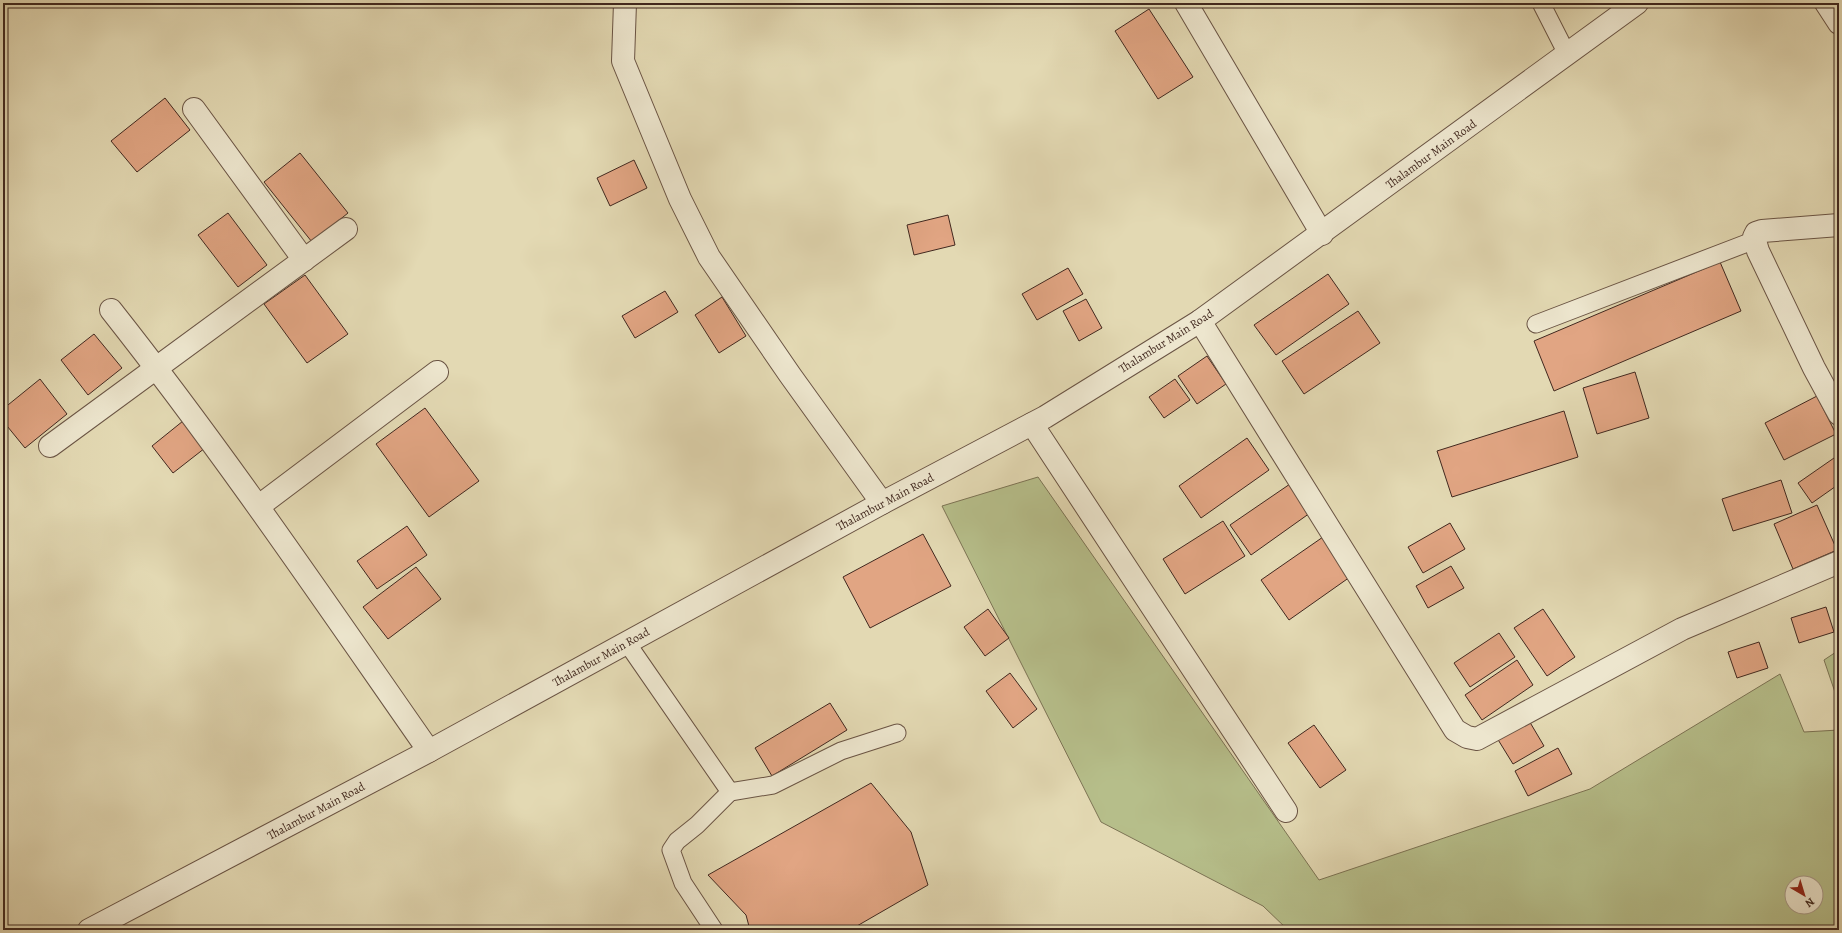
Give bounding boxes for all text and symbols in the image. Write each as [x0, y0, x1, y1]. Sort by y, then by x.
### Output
street label: Thalambur Main Road [1382, 115, 1480, 192]
street label: Thalambur Main Road [1116, 305, 1217, 377]
street label: Thalambur Main Road [833, 469, 937, 535]
street label: Thalambur Main Road [550, 623, 653, 690]
street label: Thalambur Main Road [264, 778, 368, 844]
north arrow [1784, 875, 1824, 915]
text: N [1802, 894, 1818, 911]

